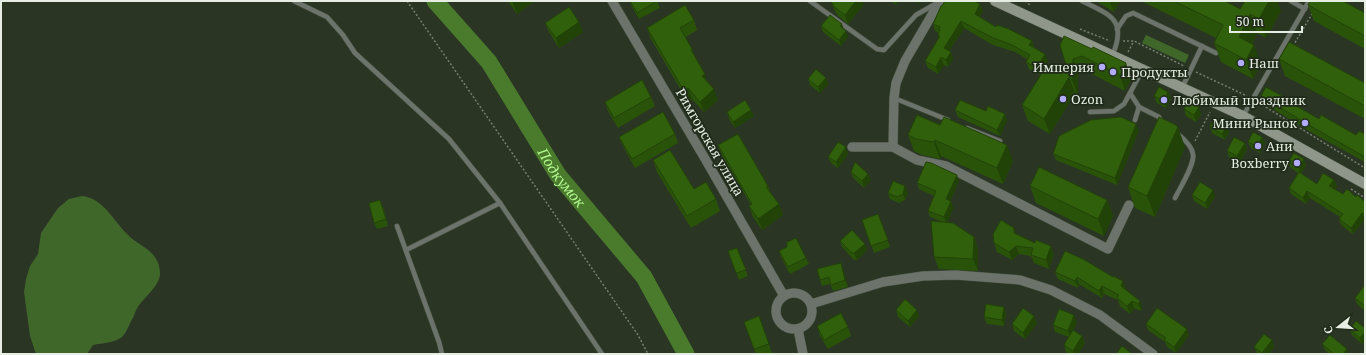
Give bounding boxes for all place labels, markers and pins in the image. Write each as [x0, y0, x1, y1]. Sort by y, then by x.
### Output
place label: Наш [1249, 54, 1279, 72]
place label: Империя [1033, 58, 1094, 76]
marker: Наш [1236, 58, 1246, 68]
marker: Империя [1097, 62, 1107, 72]
place label: Продукты [1121, 63, 1188, 81]
marker: Продукты [1108, 67, 1118, 77]
place label: Ozon [1071, 90, 1104, 108]
place label: Любимый праздник [1172, 91, 1306, 109]
marker: Ozon [1058, 94, 1068, 104]
marker: Любимый праздник [1159, 95, 1169, 105]
place label: Мини Рынок [1212, 114, 1297, 132]
marker: Мини Рынок [1300, 118, 1310, 128]
place label: Ани [1266, 137, 1293, 155]
marker: Ани [1253, 141, 1263, 151]
place label: Boxberry [1231, 154, 1290, 172]
marker: Boxberry [1292, 158, 1302, 168]

